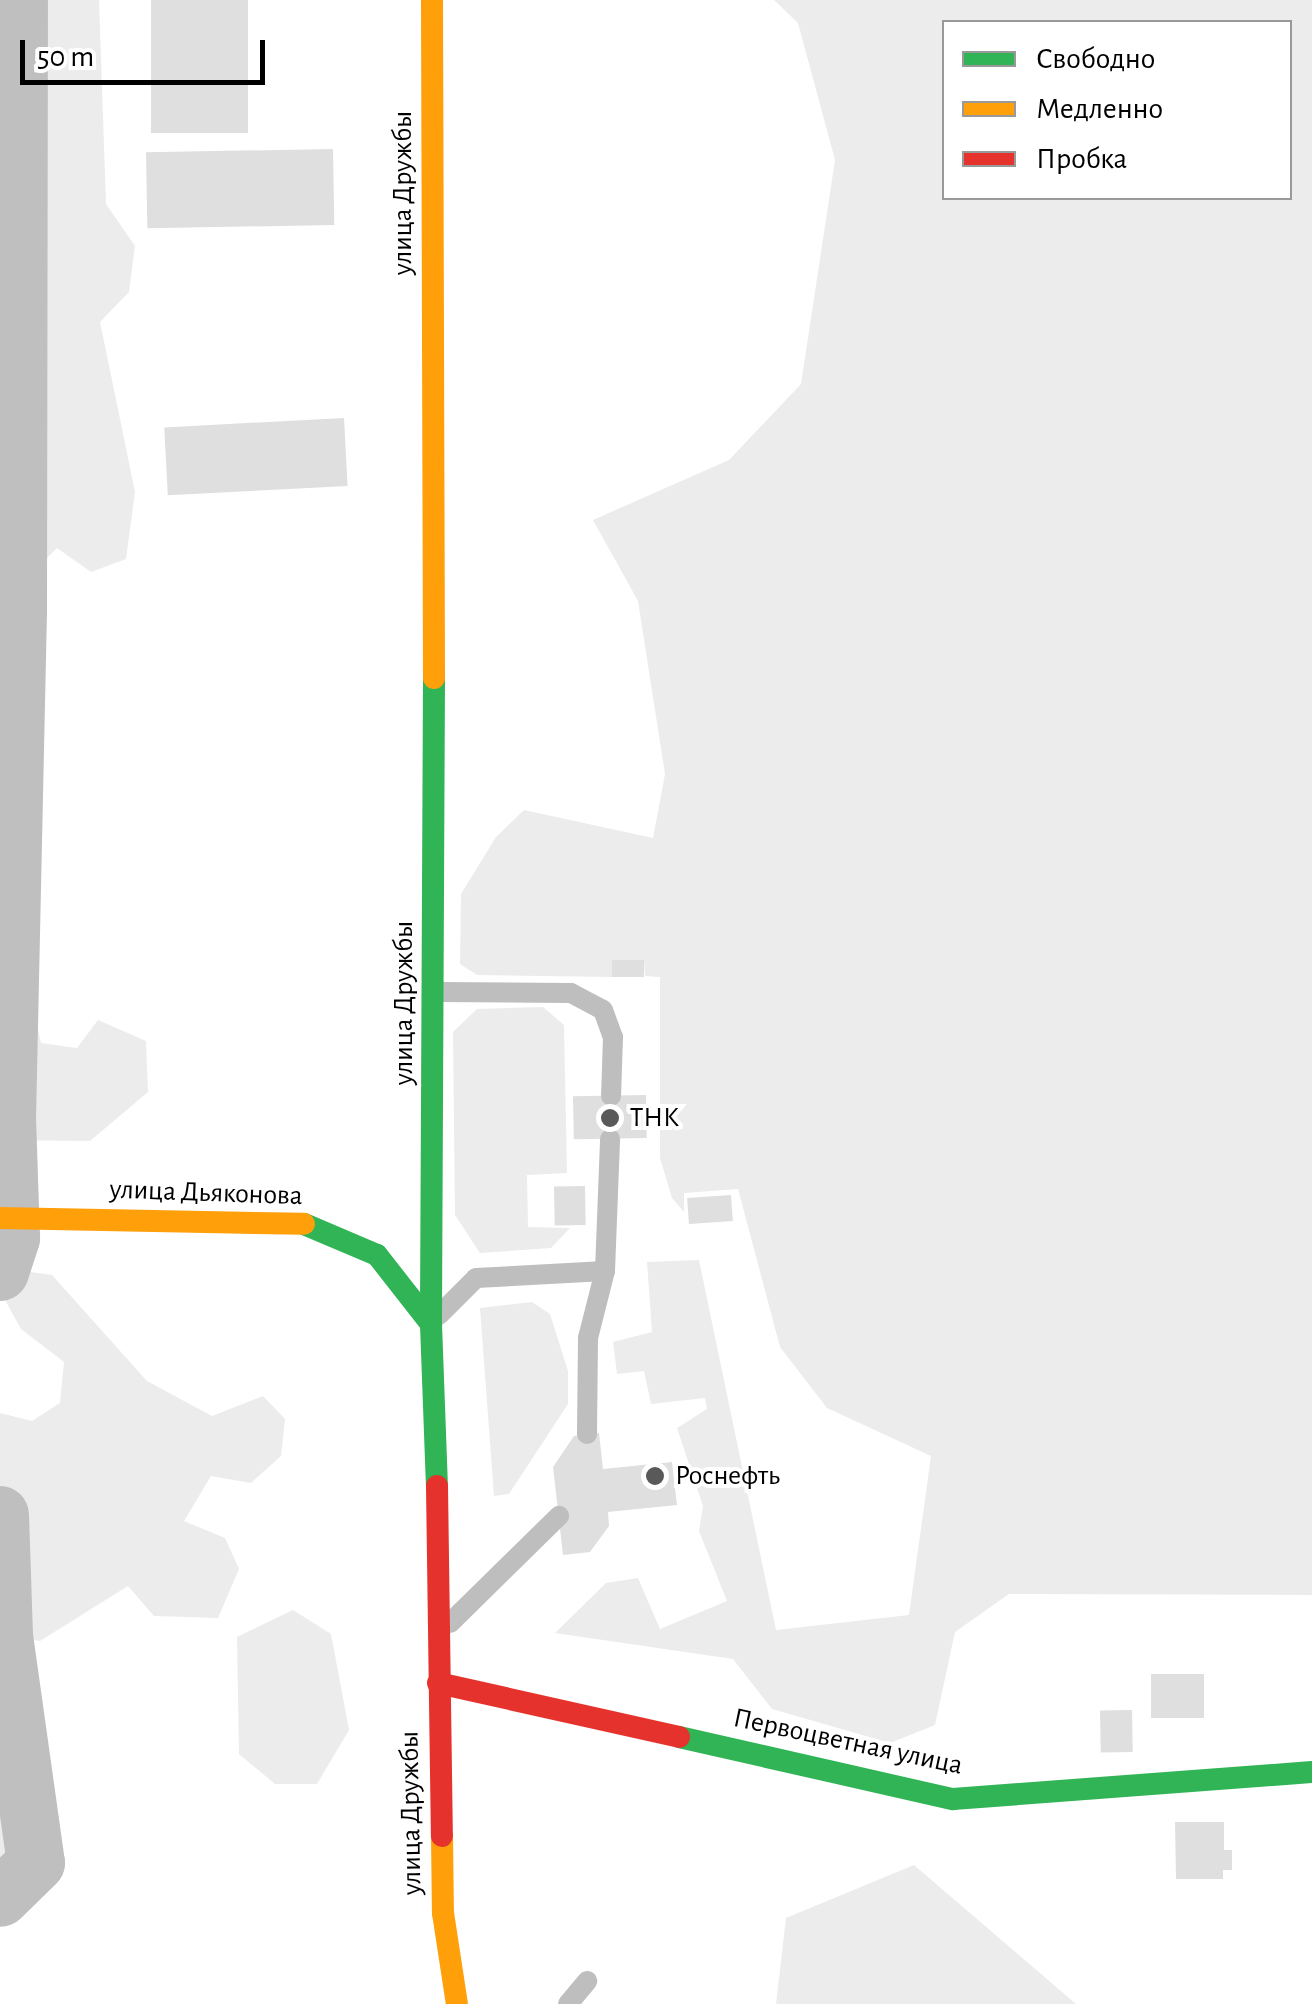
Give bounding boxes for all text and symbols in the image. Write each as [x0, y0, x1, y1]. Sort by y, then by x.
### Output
scale bar [25, 20, 270, 82]
legend [942, 20, 1292, 200]
text: 50 m [37, 42, 94, 72]
text: Свободно [1036, 44, 1155, 74]
text: Медленно [1036, 94, 1163, 124]
street label: улица Дружбы [386, 111, 420, 275]
text: Пробка [1036, 144, 1127, 174]
street label: улица Дружбы [387, 921, 421, 1085]
place label: ТНК [630, 1101, 679, 1135]
marker: ТНК [599, 1107, 621, 1129]
street label: улица Дьяконова [109, 1173, 303, 1213]
place label: Роснефть [675, 1459, 780, 1493]
marker: Роснефть [644, 1465, 666, 1487]
street label: Первоцветная улица [730, 1701, 966, 1783]
street label: улица Дружбы [393, 1731, 429, 1895]

